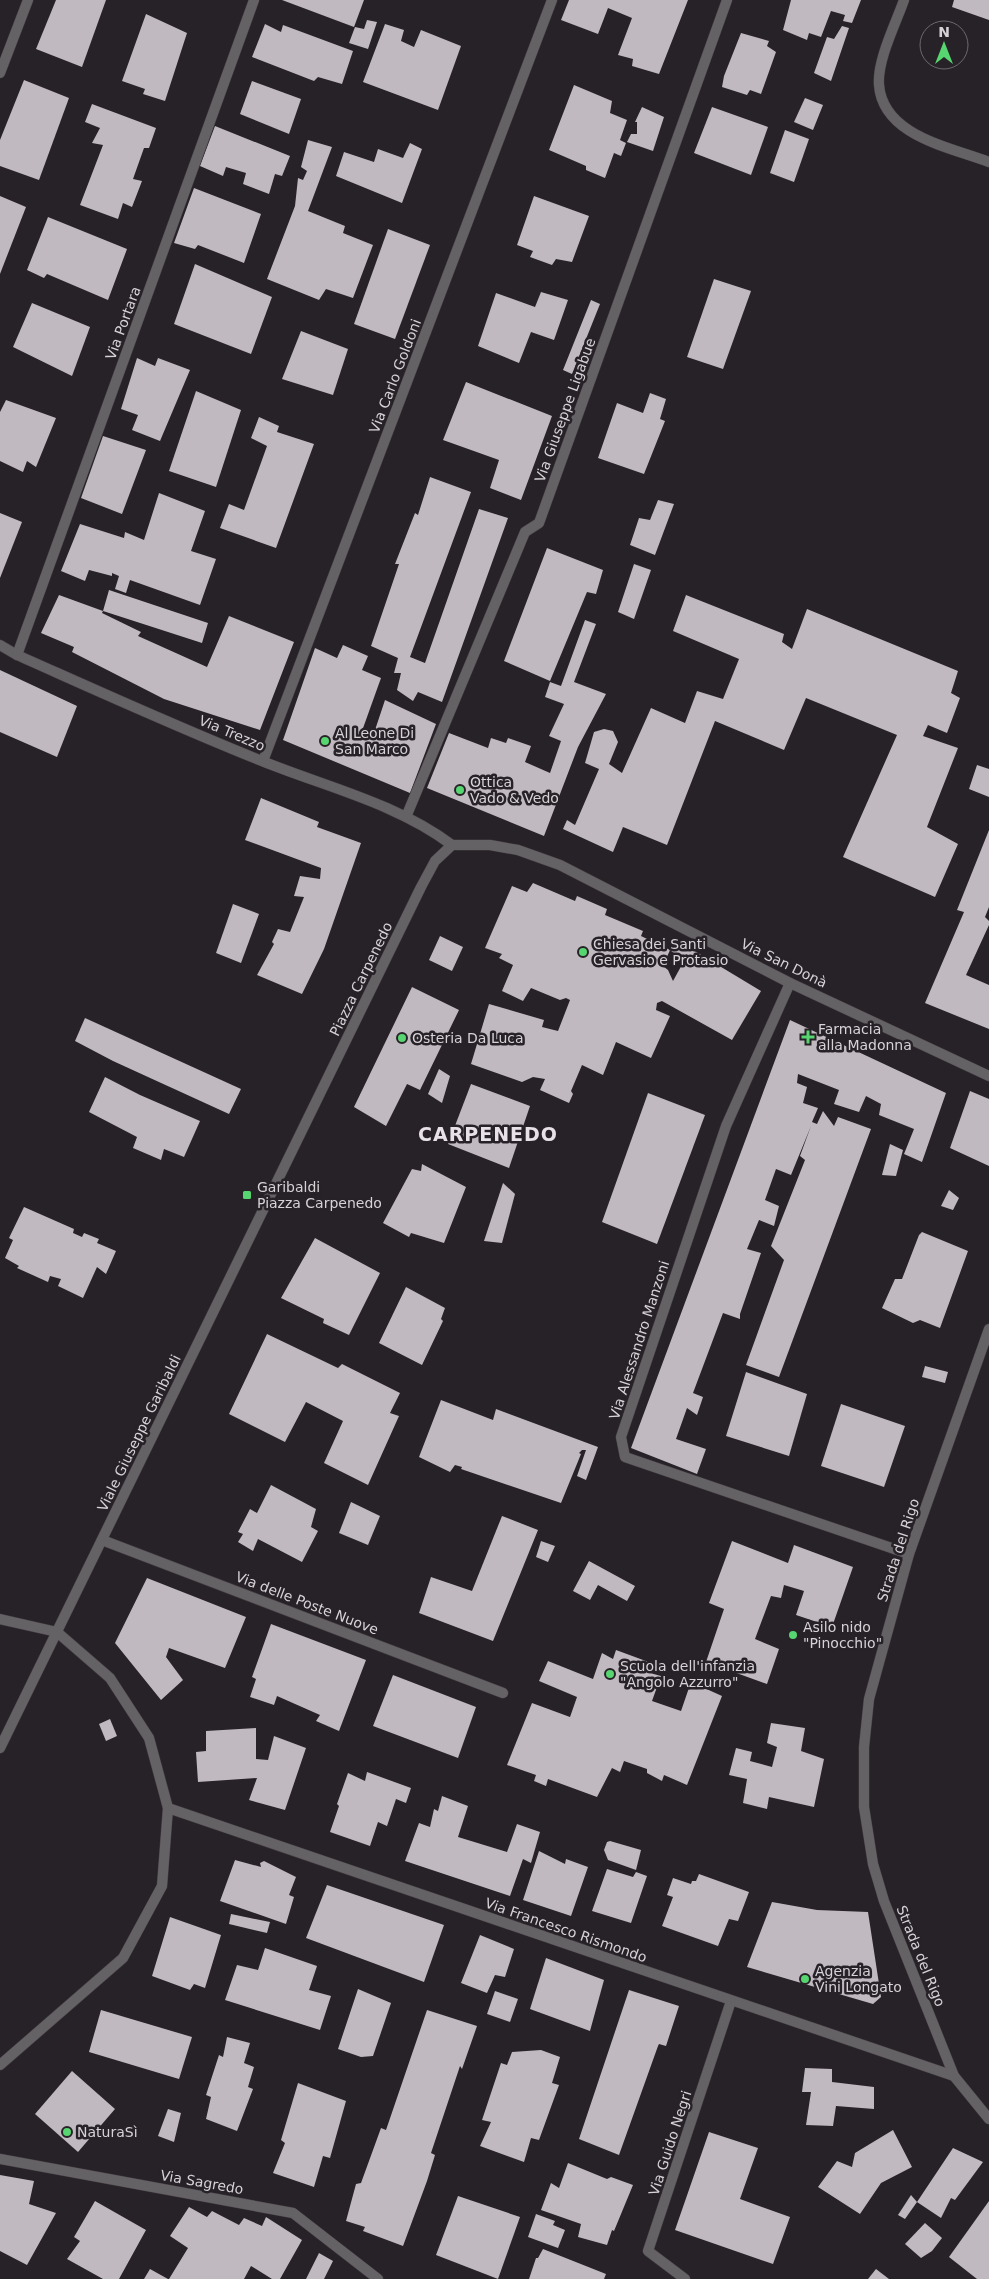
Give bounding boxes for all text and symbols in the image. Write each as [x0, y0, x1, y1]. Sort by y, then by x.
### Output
north arrow [919, 20, 969, 70]
text: N [938, 24, 950, 40]
street label: Via Portara [102, 284, 144, 362]
street label: Via Carlo Goldoni [366, 317, 424, 435]
street label: Via Giuseppe Ligabue [531, 336, 599, 484]
street label: Via Trezzo [197, 712, 267, 754]
place label: Al Leone Di San Marco [335, 725, 414, 757]
marker: Al Leone Di San Marco [319, 735, 331, 747]
place label: Ottica Vado & Vedo [470, 774, 559, 806]
marker: Ottica Vado & Vedo [454, 784, 466, 796]
street label: Piazza Carpenedo [326, 919, 396, 1039]
street label: Via San Donà [738, 935, 830, 991]
place label: Chiesa dei Santi Gervasio e Protasio [593, 936, 728, 968]
marker: Chiesa dei Santi Gervasio e Protasio [577, 946, 589, 958]
place label: Farmacia alla Madonna [818, 1021, 912, 1053]
place label: Osteria Da Luca [412, 1030, 524, 1046]
marker: Farmacia alla Madonna [802, 1031, 814, 1043]
marker: Osteria Da Luca [396, 1032, 408, 1044]
district label: CARPENEDO [418, 1123, 558, 1145]
place label: Garibaldi Piazza Carpenedo [257, 1179, 382, 1211]
marker: Garibaldi Piazza Carpenedo [241, 1189, 253, 1201]
street label: Via Alessandro Manzoni [606, 1259, 672, 1421]
street label: Viale Giuseppe Garibaldi [94, 1352, 184, 1514]
street label: Strada del Rigo [874, 1496, 922, 1604]
street label: Via delle Poste Nuove [233, 1568, 381, 1638]
place label: Asilo nido "Pinocchio" [803, 1619, 882, 1651]
marker: Asilo nido "Pinocchio" [787, 1629, 799, 1641]
place label: Scuola dell'infanzia "Angolo Azzurro" [620, 1658, 755, 1690]
marker: Scuola dell'infanzia "Angolo Azzurro" [604, 1668, 616, 1680]
street label: Via Francesco Rismondo [483, 1895, 649, 1965]
street label: Strada del Rigo [893, 1903, 949, 2009]
place label: Agenzia Vini Longato [815, 1963, 902, 1995]
marker: Agenzia Vini Longato [799, 1973, 811, 1985]
street label: Via Guido Negri [645, 2089, 695, 2197]
place label: NaturaSì [77, 2124, 138, 2140]
marker: NaturaSì [61, 2126, 73, 2138]
street label: Via Sagredo [159, 2167, 245, 2197]

